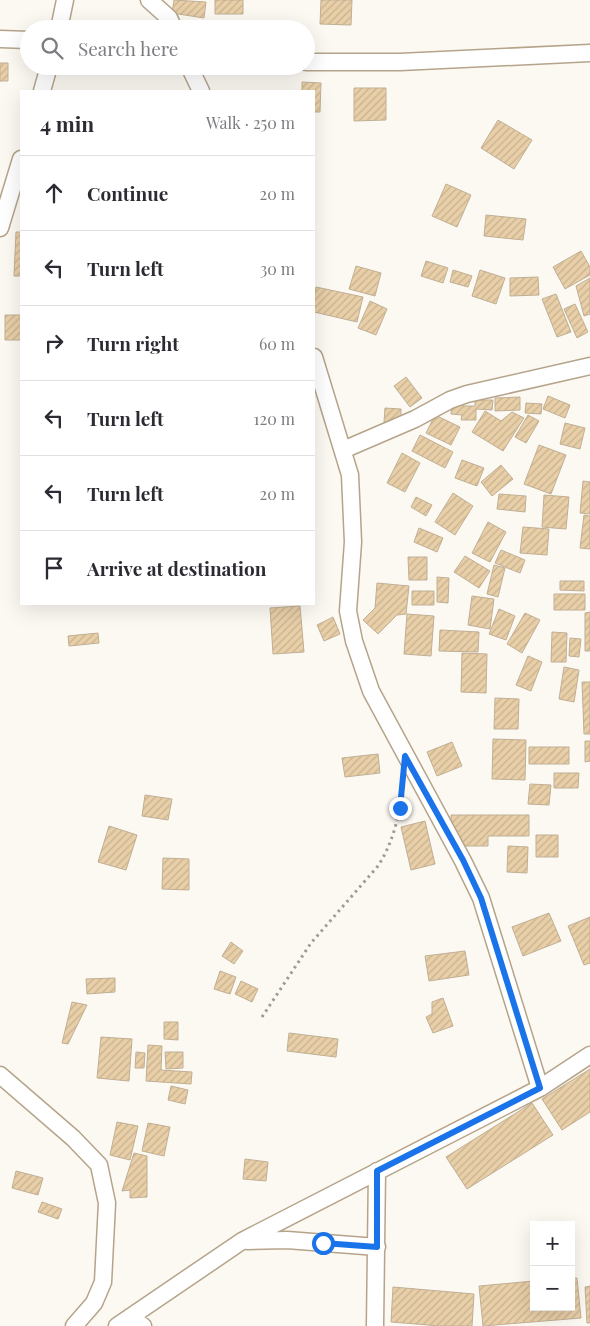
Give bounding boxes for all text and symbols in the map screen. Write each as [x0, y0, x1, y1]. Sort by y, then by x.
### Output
search box [20, 20, 315, 75]
icon: search [38, 34, 66, 62]
text: Search here [78, 35, 178, 61]
text: 4 min [40, 109, 94, 137]
text: Walk · 250 m [206, 112, 295, 133]
icon: ahead [40, 179, 68, 207]
text: Continue [87, 180, 168, 206]
text: 20 m [260, 183, 295, 204]
icon: left [40, 254, 68, 282]
text: Turn left [87, 255, 164, 281]
text: 30 m [260, 258, 295, 279]
icon: right [40, 329, 68, 357]
text: Turn right [87, 330, 179, 356]
text: 60 m [259, 333, 295, 354]
icon: left [40, 404, 68, 432]
text: Turn left [87, 405, 164, 431]
text: 120 m [254, 408, 295, 429]
icon: left [40, 479, 68, 507]
text: Turn left [87, 480, 164, 506]
text: 20 m [260, 483, 295, 504]
icon: arrive [40, 554, 68, 582]
text: Arrive at destination [87, 555, 267, 581]
route end [389, 797, 412, 820]
map controls [530, 1221, 575, 1311]
button: + [530, 1221, 575, 1266]
route start [312, 1232, 335, 1255]
button: − [530, 1266, 575, 1311]

